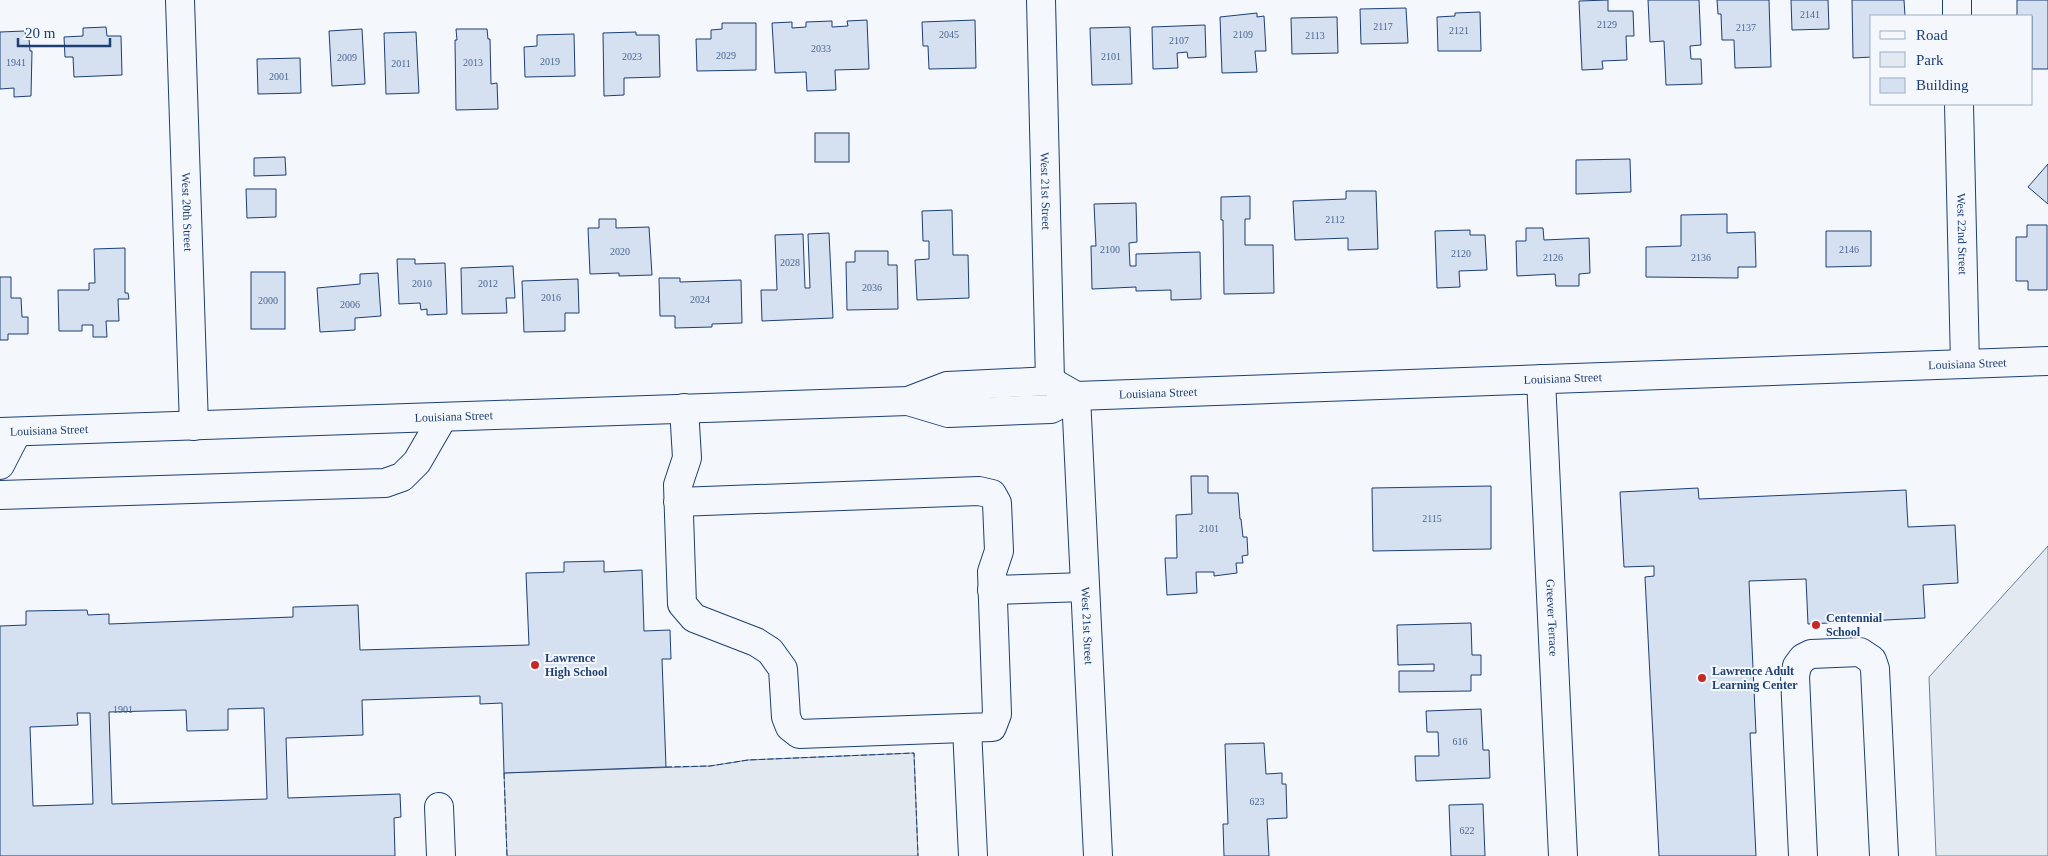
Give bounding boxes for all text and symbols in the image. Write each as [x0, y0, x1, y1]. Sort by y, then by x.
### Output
house number: 2141 [1800, 9, 1820, 20]
scale bar [18, 15, 110, 47]
legend [1870, 15, 2033, 105]
house number: 2129 [1597, 19, 1617, 30]
house number: 2117 [1373, 21, 1393, 32]
house number: 2137 [1736, 22, 1756, 33]
text: 20 m [25, 25, 56, 41]
house number: 2121 [1449, 25, 1469, 36]
text: Road [1916, 27, 1948, 43]
house number: 2045 [939, 29, 959, 40]
house number: 2109 [1233, 29, 1253, 40]
house number: 2113 [1305, 30, 1325, 41]
house number: 2107 [1169, 35, 1189, 46]
house number: 2033 [811, 43, 831, 54]
house number: 2029 [716, 50, 736, 61]
house number: 2023 [622, 51, 642, 62]
house number: 2101 [1101, 51, 1121, 62]
house number: 2009 [337, 52, 357, 63]
text: Park [1916, 52, 1944, 68]
house number: 2019 [540, 56, 560, 67]
house number: 1941 [6, 57, 26, 68]
house number: 2013 [463, 57, 483, 68]
house number: 2011 [391, 58, 411, 69]
house number: 2001 [269, 71, 289, 82]
text: Building [1916, 77, 1969, 93]
street label: West 21st Street [1038, 152, 1053, 231]
street label: West 20th Street [179, 172, 195, 252]
street label: West 22nd Street [1954, 193, 1970, 276]
house number: 2112 [1325, 214, 1345, 225]
house number: 2100 [1100, 244, 1120, 255]
house number: 2146 [1839, 244, 1859, 255]
house number: 2020 [610, 246, 630, 257]
house number: 2120 [1451, 248, 1471, 259]
house number: 2126 [1543, 252, 1563, 263]
house number: 2136 [1691, 252, 1711, 263]
house number: 2028 [780, 257, 800, 268]
house number: 2010 [412, 278, 432, 289]
house number: 2012 [478, 278, 498, 289]
house number: 2036 [862, 282, 882, 293]
house number: 2016 [541, 292, 561, 303]
house number: 2024 [690, 294, 710, 305]
house number: 2000 [258, 295, 278, 306]
house number: 2006 [340, 299, 360, 310]
street label: Louisiana Street [1928, 355, 2007, 372]
street label: Louisiana Street [1523, 370, 1603, 387]
street label: Louisiana Street [1119, 385, 1198, 401]
street label: Louisiana Street [414, 408, 494, 425]
street label: Louisiana Street [10, 422, 89, 439]
house number: 2115 [1422, 513, 1442, 524]
house number: 2101 [1199, 523, 1219, 534]
street label: Greever Terrace [1543, 579, 1561, 657]
street label: West 21st Street [1078, 587, 1096, 666]
place label: Centennial School [1826, 611, 1883, 639]
marker: Centennial School [1810, 619, 1822, 631]
place label: Lawrence High School [545, 651, 608, 679]
marker: Lawrence High School [529, 659, 541, 671]
place label: Lawrence Adult Learning Center [1712, 664, 1798, 692]
marker: Lawrence Adult Learning Center [1696, 672, 1708, 684]
house number: 1901 [113, 704, 133, 715]
house number: 616 [1453, 736, 1468, 747]
house number: 623 [1250, 796, 1265, 807]
house number: 622 [1460, 825, 1475, 836]

